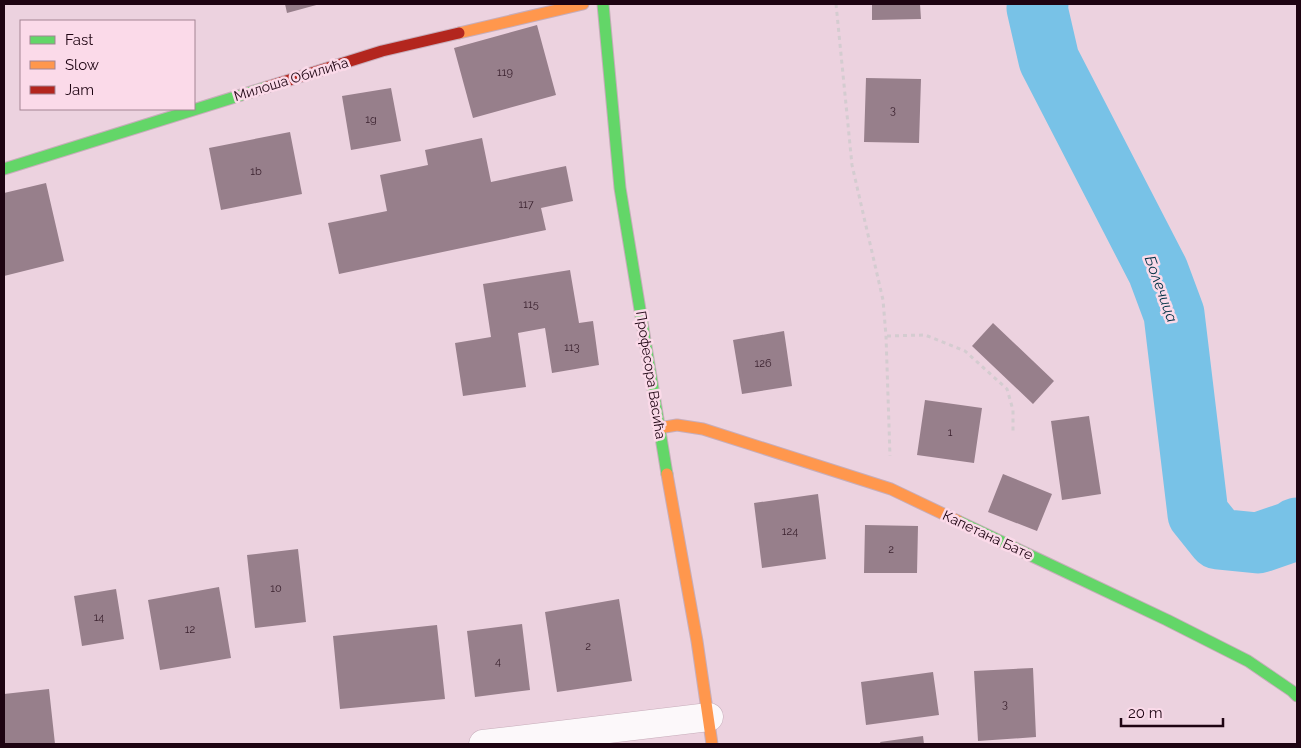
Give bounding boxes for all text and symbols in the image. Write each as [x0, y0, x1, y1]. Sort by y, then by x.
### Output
legend [20, 20, 195, 110]
text: Fast [65, 31, 93, 49]
street label: Милоша Обилића [232, 54, 350, 104]
text: Slow [65, 56, 99, 74]
house number: 119 [497, 66, 513, 79]
text: Jam [65, 81, 94, 99]
house number: 3 [890, 104, 896, 117]
house number: 1g [365, 113, 377, 126]
house number: 1b [250, 165, 262, 178]
house number: 117 [518, 198, 534, 211]
water label: Болечица [1141, 253, 1181, 325]
house number: 115 [523, 298, 539, 311]
street label: Професора Васића [633, 310, 669, 440]
house number: 113 [564, 341, 580, 354]
house number: 126 [754, 357, 772, 370]
house number: 1 [948, 426, 953, 439]
street label: Капетана Бате [940, 507, 1036, 563]
house number: 124 [782, 525, 798, 538]
house number: 2 [888, 543, 894, 556]
house number: 10 [270, 582, 282, 595]
house number: 14 [94, 611, 104, 624]
house number: 12 [185, 623, 195, 636]
house number: 2 [585, 640, 591, 653]
house number: 4 [495, 655, 501, 668]
scale bar [1121, 696, 1224, 728]
house number: 3 [1002, 698, 1008, 711]
text: 20 m [1128, 704, 1163, 722]

